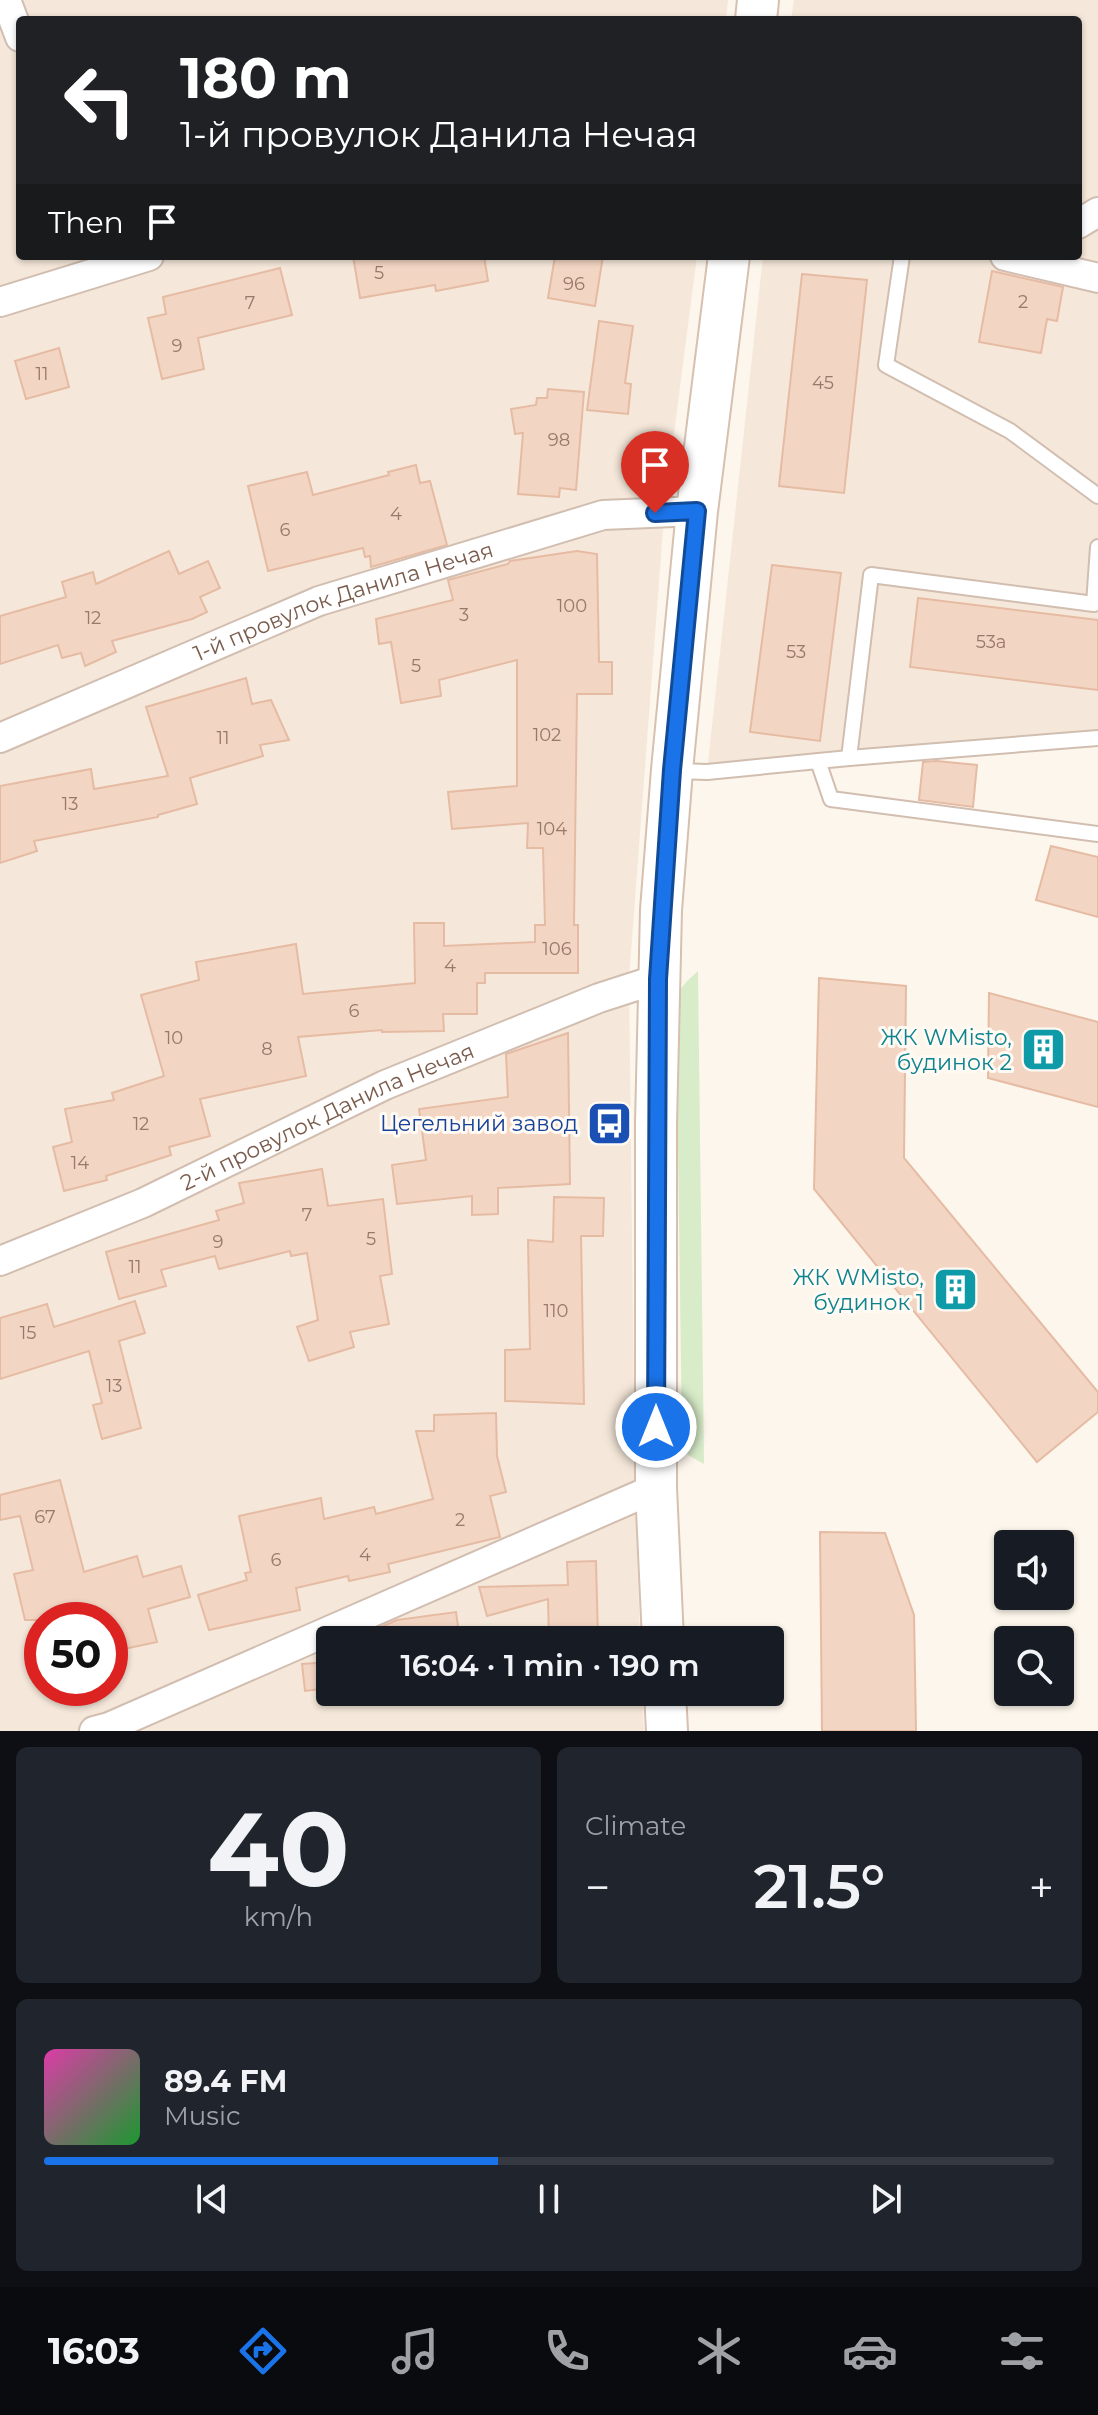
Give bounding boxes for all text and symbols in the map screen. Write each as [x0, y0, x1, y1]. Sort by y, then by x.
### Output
text: 180 m [180, 44, 352, 112]
icon: left [48, 48, 152, 152]
text: 1-й провулок Данила Нечая [180, 112, 698, 156]
icon: arrive [140, 200, 184, 244]
text: Then [48, 204, 124, 241]
house number: 5 [374, 262, 384, 284]
house number: 96 [563, 273, 585, 295]
house number: 2 [1018, 291, 1028, 313]
house number: 7 [245, 292, 255, 314]
house number: 9 [172, 335, 183, 357]
house number: 11 [36, 363, 49, 385]
house number: 45 [812, 372, 834, 394]
house number: 98 [548, 429, 570, 451]
pin [621, 431, 689, 513]
icon: arrive [633, 443, 677, 487]
house number: 4 [390, 503, 402, 525]
house number: 6 [280, 519, 291, 541]
street label: 1-й провулок Данила Нечая [189, 536, 496, 667]
house number: 100 [557, 595, 587, 617]
house number: 3 [459, 604, 469, 626]
house number: 12 [85, 607, 101, 629]
house number: 53а [976, 631, 1006, 653]
house number: 53 [786, 641, 806, 663]
house number: 5 [411, 655, 421, 677]
house number: 102 [533, 724, 561, 746]
house number: 11 [217, 727, 230, 749]
house number: 13 [62, 793, 78, 815]
house number: 104 [537, 818, 567, 840]
house number: 106 [542, 938, 572, 960]
house number: 4 [444, 955, 456, 977]
house number: 6 [349, 1000, 360, 1022]
place label: ЖК WMisto, будинок 2 [881, 1024, 1012, 1076]
building icon: ЖК WMisto, будинок 2 [1019, 1026, 1067, 1074]
house number: 10 [165, 1027, 183, 1049]
street label: 2-й провулок Данила Нечая [176, 1037, 478, 1196]
house number: 8 [261, 1038, 273, 1060]
bus stop icon: Цегельний завод [585, 1099, 633, 1147]
place label: Цегельний завод [380, 1110, 578, 1137]
house number: 12 [133, 1113, 149, 1135]
house number: 14 [71, 1152, 89, 1174]
house number: 7 [302, 1204, 312, 1226]
house number: 5 [366, 1228, 376, 1250]
house number: 9 [213, 1231, 224, 1253]
house number: 11 [129, 1256, 142, 1278]
place label: ЖК WMisto, будинок 1 [793, 1264, 924, 1316]
building icon: ЖК WMisto, будинок 1 [931, 1266, 979, 1314]
house number: 110 [544, 1300, 568, 1322]
house number: 15 [20, 1322, 36, 1344]
house number: 13 [106, 1375, 122, 1397]
position arrow [614, 1385, 698, 1469]
house number: 67 [34, 1506, 56, 1528]
house number: 2 [455, 1509, 465, 1531]
map controls [994, 1530, 1074, 1706]
button: sound [994, 1530, 1074, 1610]
house number: 4 [359, 1544, 371, 1566]
house number: 6 [271, 1549, 282, 1571]
speed limit sign: 50 [24, 1602, 128, 1706]
button: search [994, 1626, 1074, 1706]
text: 16:04 · 1 min · 190 m [400, 1647, 700, 1684]
text: 40 [207, 1785, 350, 1912]
text: Climate [585, 1810, 686, 1842]
text: 21.5° [753, 1850, 886, 1923]
text: − [585, 1860, 610, 1914]
text: + [1029, 1860, 1054, 1914]
text: km/h [244, 1901, 313, 1933]
text: 89.4 FM [164, 2063, 287, 2100]
text: Music [164, 2100, 241, 2132]
icon: previous [190, 2177, 234, 2221]
icon: pause [527, 2177, 571, 2221]
icon: next [864, 2177, 908, 2221]
icon: directions [235, 2323, 291, 2379]
icon: music [387, 2323, 443, 2379]
icon: phone [539, 2323, 595, 2379]
icon: climate [691, 2323, 747, 2379]
icon: car [842, 2323, 898, 2379]
icon: filters [994, 2323, 1050, 2379]
text: 16:03 [48, 2329, 140, 2373]

